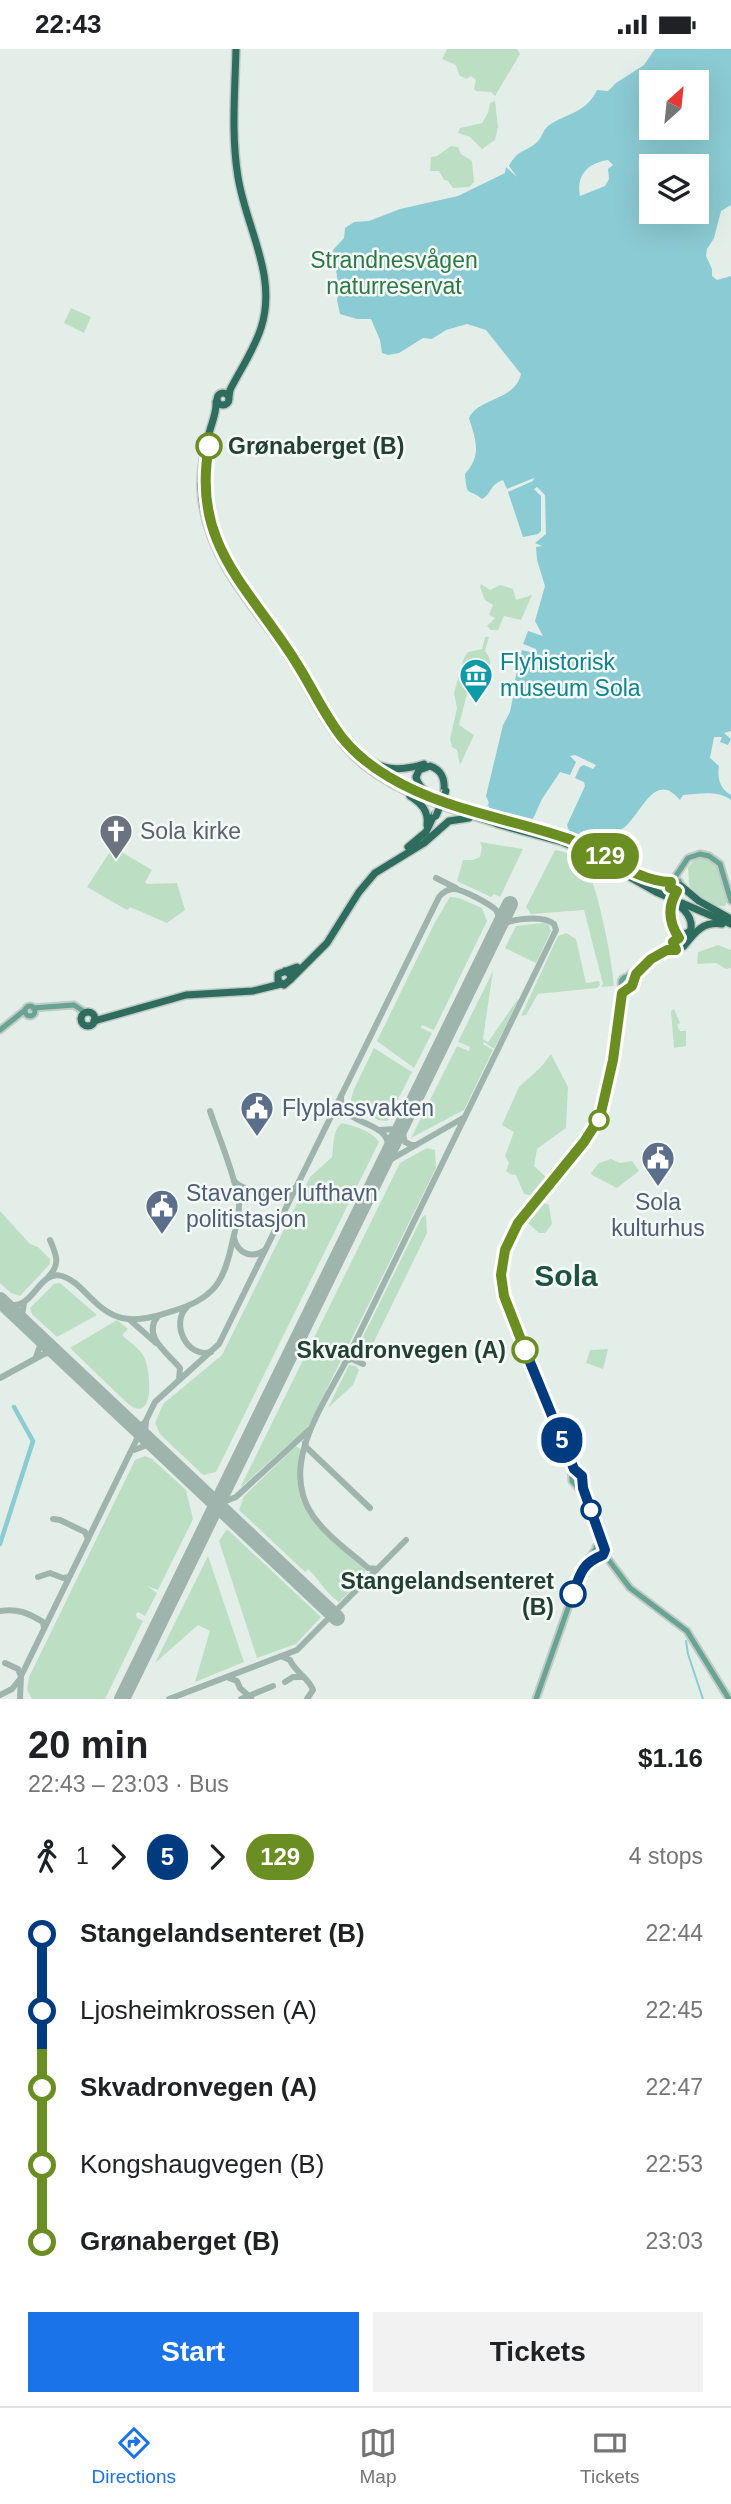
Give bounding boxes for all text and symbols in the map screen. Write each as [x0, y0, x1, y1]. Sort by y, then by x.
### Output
text: 22:43 [35, 9, 102, 39]
north arrow [639, 70, 709, 140]
map controls [639, 70, 709, 224]
button: layers [639, 154, 709, 224]
park label: Strandnesvågen naturreservat [310, 247, 478, 299]
marker: Grønaberget (B) [196, 433, 222, 459]
place label: Grønaberget (B) [228, 433, 404, 459]
place label: Flyhistorisk museum Sola [500, 649, 641, 701]
museum icon: Flyhistorisk museum Sola [457, 656, 495, 705]
church icon: Sola kirke [97, 812, 135, 861]
place label: Sola kirke [140, 818, 241, 844]
line badge: 129 [565, 833, 645, 879]
text: 129 [585, 842, 625, 869]
public building icon: Flyplassvakten [238, 1089, 276, 1138]
place label: Flyplassvakten [282, 1095, 434, 1121]
unlabelled marker [589, 1110, 609, 1130]
public building icon: Sola kulturhus [639, 1139, 677, 1188]
place label: Stavanger lufthavn politistasjon [186, 1180, 378, 1232]
public building icon: Stavanger lufthavn politistasjon [143, 1187, 181, 1236]
place label: Sola kulturhus [611, 1189, 705, 1241]
district label: Sola [534, 1259, 598, 1292]
place label: Skvadronvegen (A) [296, 1337, 506, 1363]
marker: Skvadronvegen (A) [512, 1337, 538, 1363]
line badge: 5 [539, 1417, 585, 1463]
text: 5 [555, 1426, 569, 1453]
unlabelled marker [581, 1500, 601, 1520]
place label: Stangelandsenteret (B) [341, 1568, 554, 1620]
marker: Stangelandsenteret (B) [560, 1581, 586, 1607]
text: 20 min [28, 1724, 148, 1766]
text: $1.16 [638, 1743, 703, 1773]
text: 22:43 – 23:03 · Bus [28, 1771, 229, 1797]
icon: walk [28, 1838, 66, 1876]
icon: forward [99, 1838, 137, 1876]
icon: forward [198, 1838, 236, 1876]
text: 1 [76, 1843, 89, 1869]
text: 5 [161, 1843, 174, 1870]
text: 129 [260, 1843, 300, 1870]
text: 4 stops [629, 1843, 703, 1869]
text: Stangelandsenteret (B) [80, 1918, 365, 1948]
text: 22:44 [645, 1920, 703, 1946]
text: Ljosheimkrossen (A) [80, 1995, 317, 2025]
text: 22:45 [645, 1997, 703, 2023]
text: Skvadronvegen (A) [80, 2072, 317, 2102]
text: 22:47 [645, 2074, 703, 2100]
text: Kongshaugvegen (B) [80, 2149, 324, 2179]
text: 22:53 [645, 2151, 703, 2177]
text: Grønaberget (B) [80, 2226, 279, 2256]
text: 23:03 [645, 2228, 703, 2254]
button: Start [28, 2312, 359, 2392]
button: Tickets [373, 2312, 703, 2392]
tab: Directions [92, 2424, 176, 2488]
tab: Map [359, 2424, 397, 2488]
tab: Tickets [580, 2424, 639, 2488]

